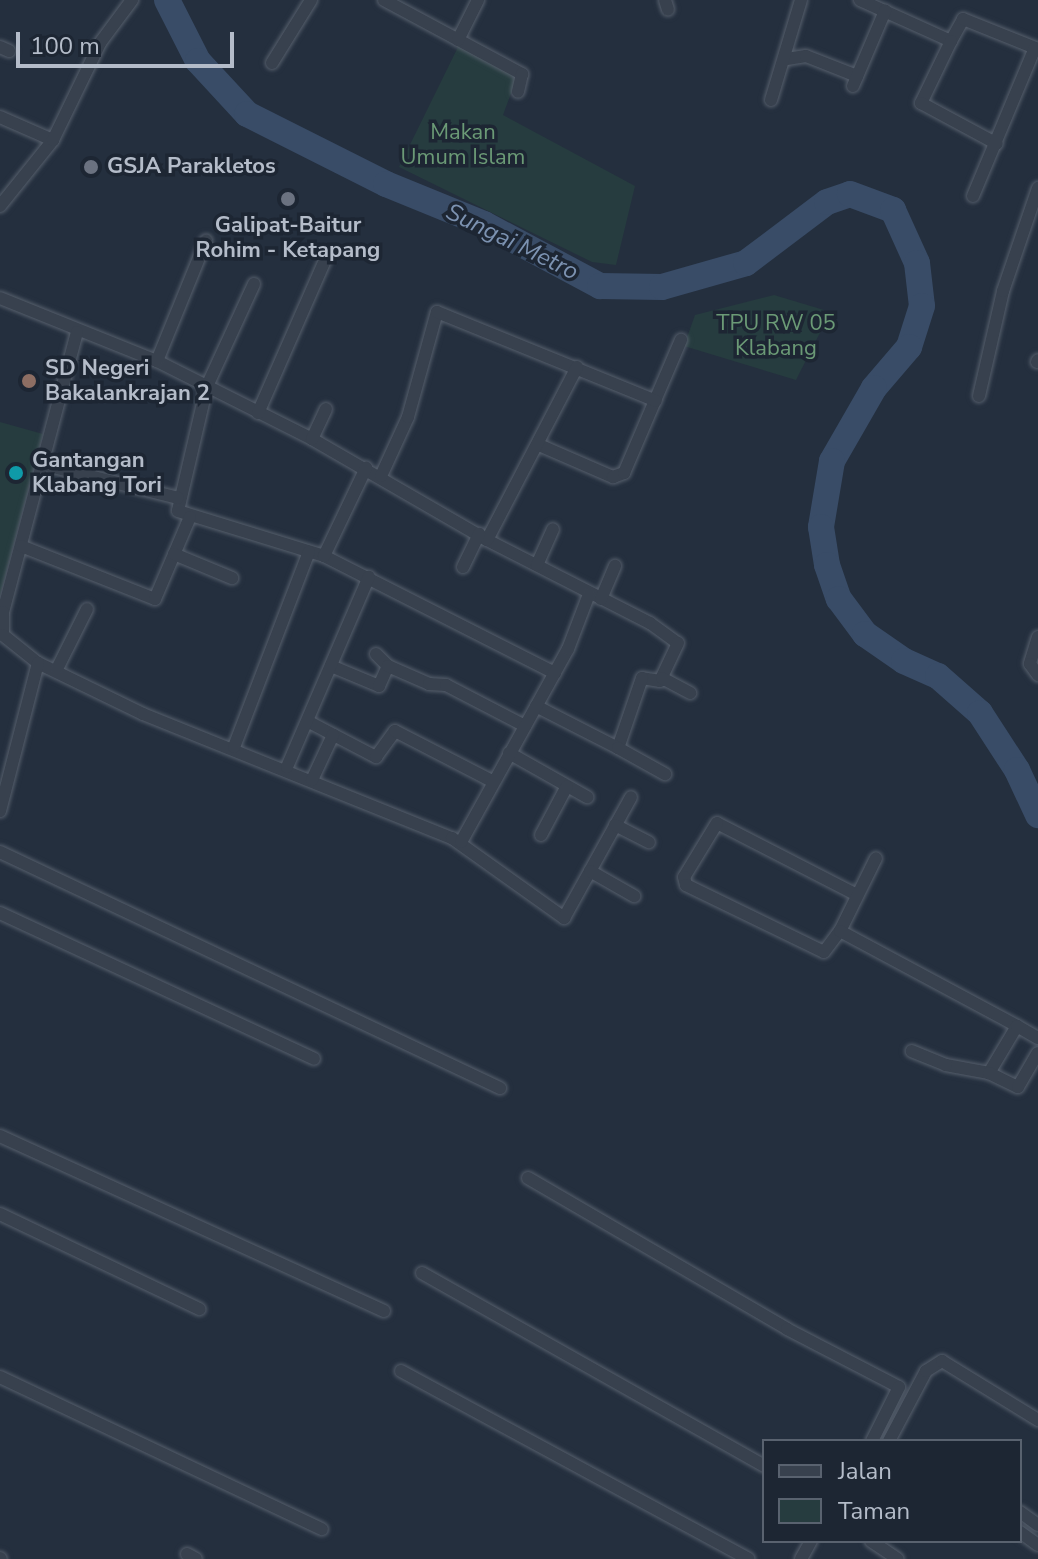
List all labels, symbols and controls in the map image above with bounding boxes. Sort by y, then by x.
scale bar [20,16,238,66]
text: 100 m [30,30,100,62]
park label: Makan Umum Islam [401,119,525,170]
place label: GSJA Parakletos [107,154,276,180]
marker: GSJA Parakletos [82,158,100,176]
marker: Galipat-Baitur Rohim - Ketapang [279,190,297,208]
water label: Sungai Metro [441,198,583,286]
place label: Galipat-Baitur Rohim - Ketapang [196,212,380,264]
park label: TPU RW 05 Klabang [716,310,836,362]
place label: SD Negeri Bakalankrajan 2 [45,355,210,406]
marker: SD Negeri Bakalankrajan 2 [20,372,38,390]
place label: Gantangan Klabang Tori [32,447,162,498]
marker: Gantangan Klabang Tori [7,464,25,482]
legend [762,1439,1022,1543]
text: Jalan [838,1455,892,1487]
text: Taman [838,1495,910,1527]

